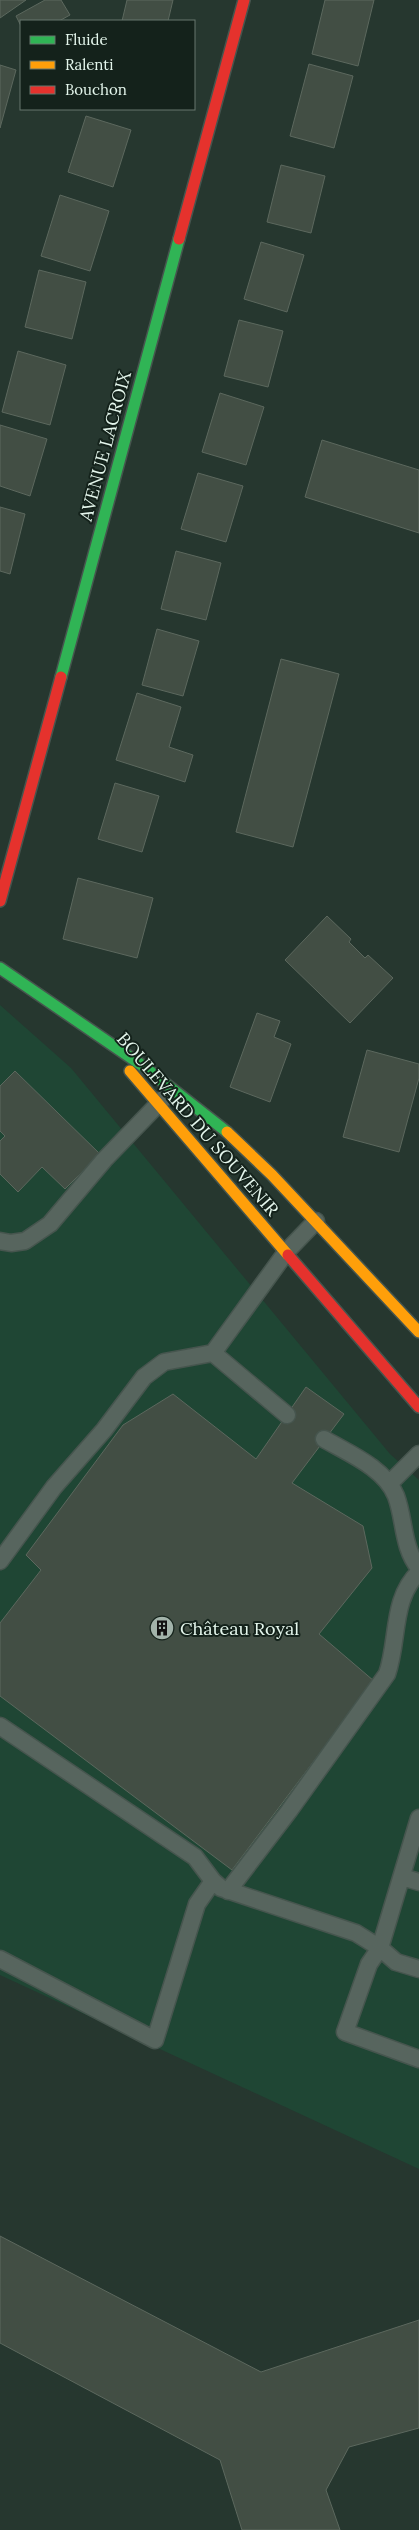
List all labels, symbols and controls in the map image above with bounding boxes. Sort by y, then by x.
legend [20,20,195,110]
text: Fluide [65,30,108,49]
text: Ralenti [65,55,113,74]
text: Bouchon [65,80,127,99]
street label: AVENUE LACROIX [74,368,136,524]
street label: BOULEVARD DU SOUVENIR [112,1027,284,1221]
building icon: Château Royal [149,1615,175,1641]
place label: Château Royal [180,1617,299,1640]

